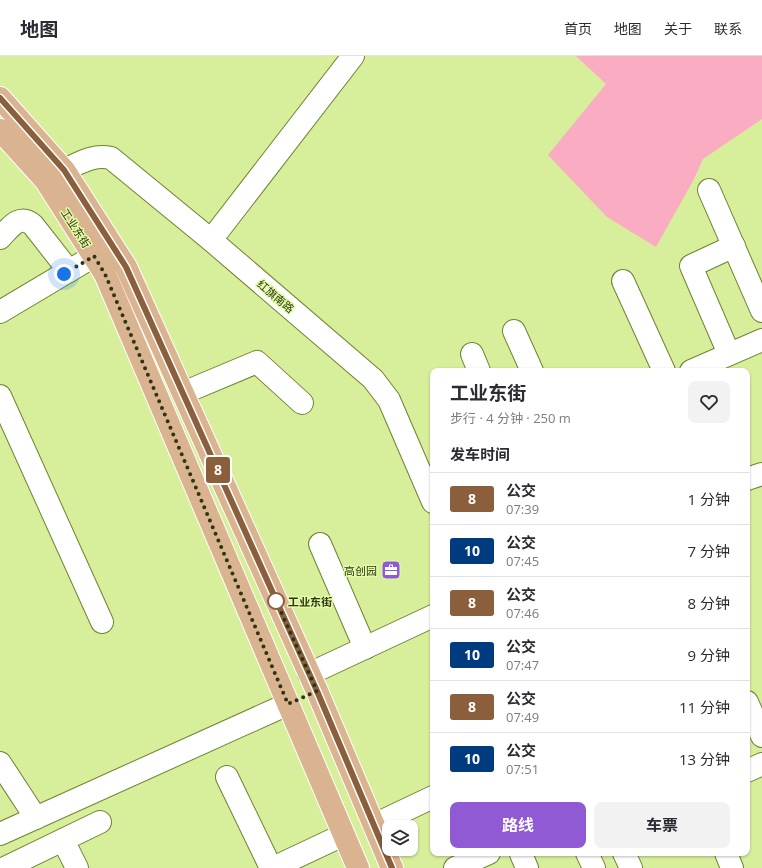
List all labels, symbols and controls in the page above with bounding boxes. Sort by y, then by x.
text: 地图 [20,16,58,42]
text: 首页 [564,19,592,38]
text: 地图 [614,19,642,38]
text: 关于 [664,19,692,38]
text: 联系 [714,19,742,38]
street label: 工业东街 [58,205,94,251]
your location [54,264,74,284]
street label: 红旗南路 [254,276,298,316]
text: 工业东街 [450,380,526,406]
button: heart [688,381,730,423]
text: 步行 · 4 分钟 · 250 m [450,409,571,427]
text: 发车时间 [450,444,510,464]
line badge: 8 [205,457,231,483]
text: 8 [214,460,222,479]
text: 公交 [506,480,536,500]
text: 8 [468,489,476,508]
text: 1 分钟 [688,489,730,509]
text: 07:39 [506,500,539,518]
text: 公交 [506,532,536,552]
text: 10 [464,541,480,560]
text: 7 分钟 [688,541,730,561]
text: 07:45 [506,552,539,570]
office icon: 高创园 [380,559,402,581]
place label: 高创园 [344,563,377,578]
text: 公交 [506,584,536,604]
marker: 工业东街 [267,592,285,610]
text: 8 [468,593,476,612]
text: 8 分钟 [688,593,730,613]
place label: 工业东街 [288,594,332,609]
text: 07:46 [506,604,539,622]
text: 公交 [506,636,536,656]
text: 10 [464,645,480,664]
text: 9 分钟 [688,645,730,665]
text: 07:47 [506,656,539,674]
text: 公交 [506,688,536,708]
text: 8 [468,697,476,716]
text: 11 分钟 [679,697,730,717]
text: 07:49 [506,708,539,726]
text: 公交 [506,740,536,760]
text: 10 [464,749,480,768]
text: 13 分钟 [679,749,730,769]
text: 07:51 [506,760,539,778]
button: 路线 [450,802,586,848]
button: 车票 [594,802,730,848]
map controls [382,820,418,856]
button: layers [382,820,418,856]

